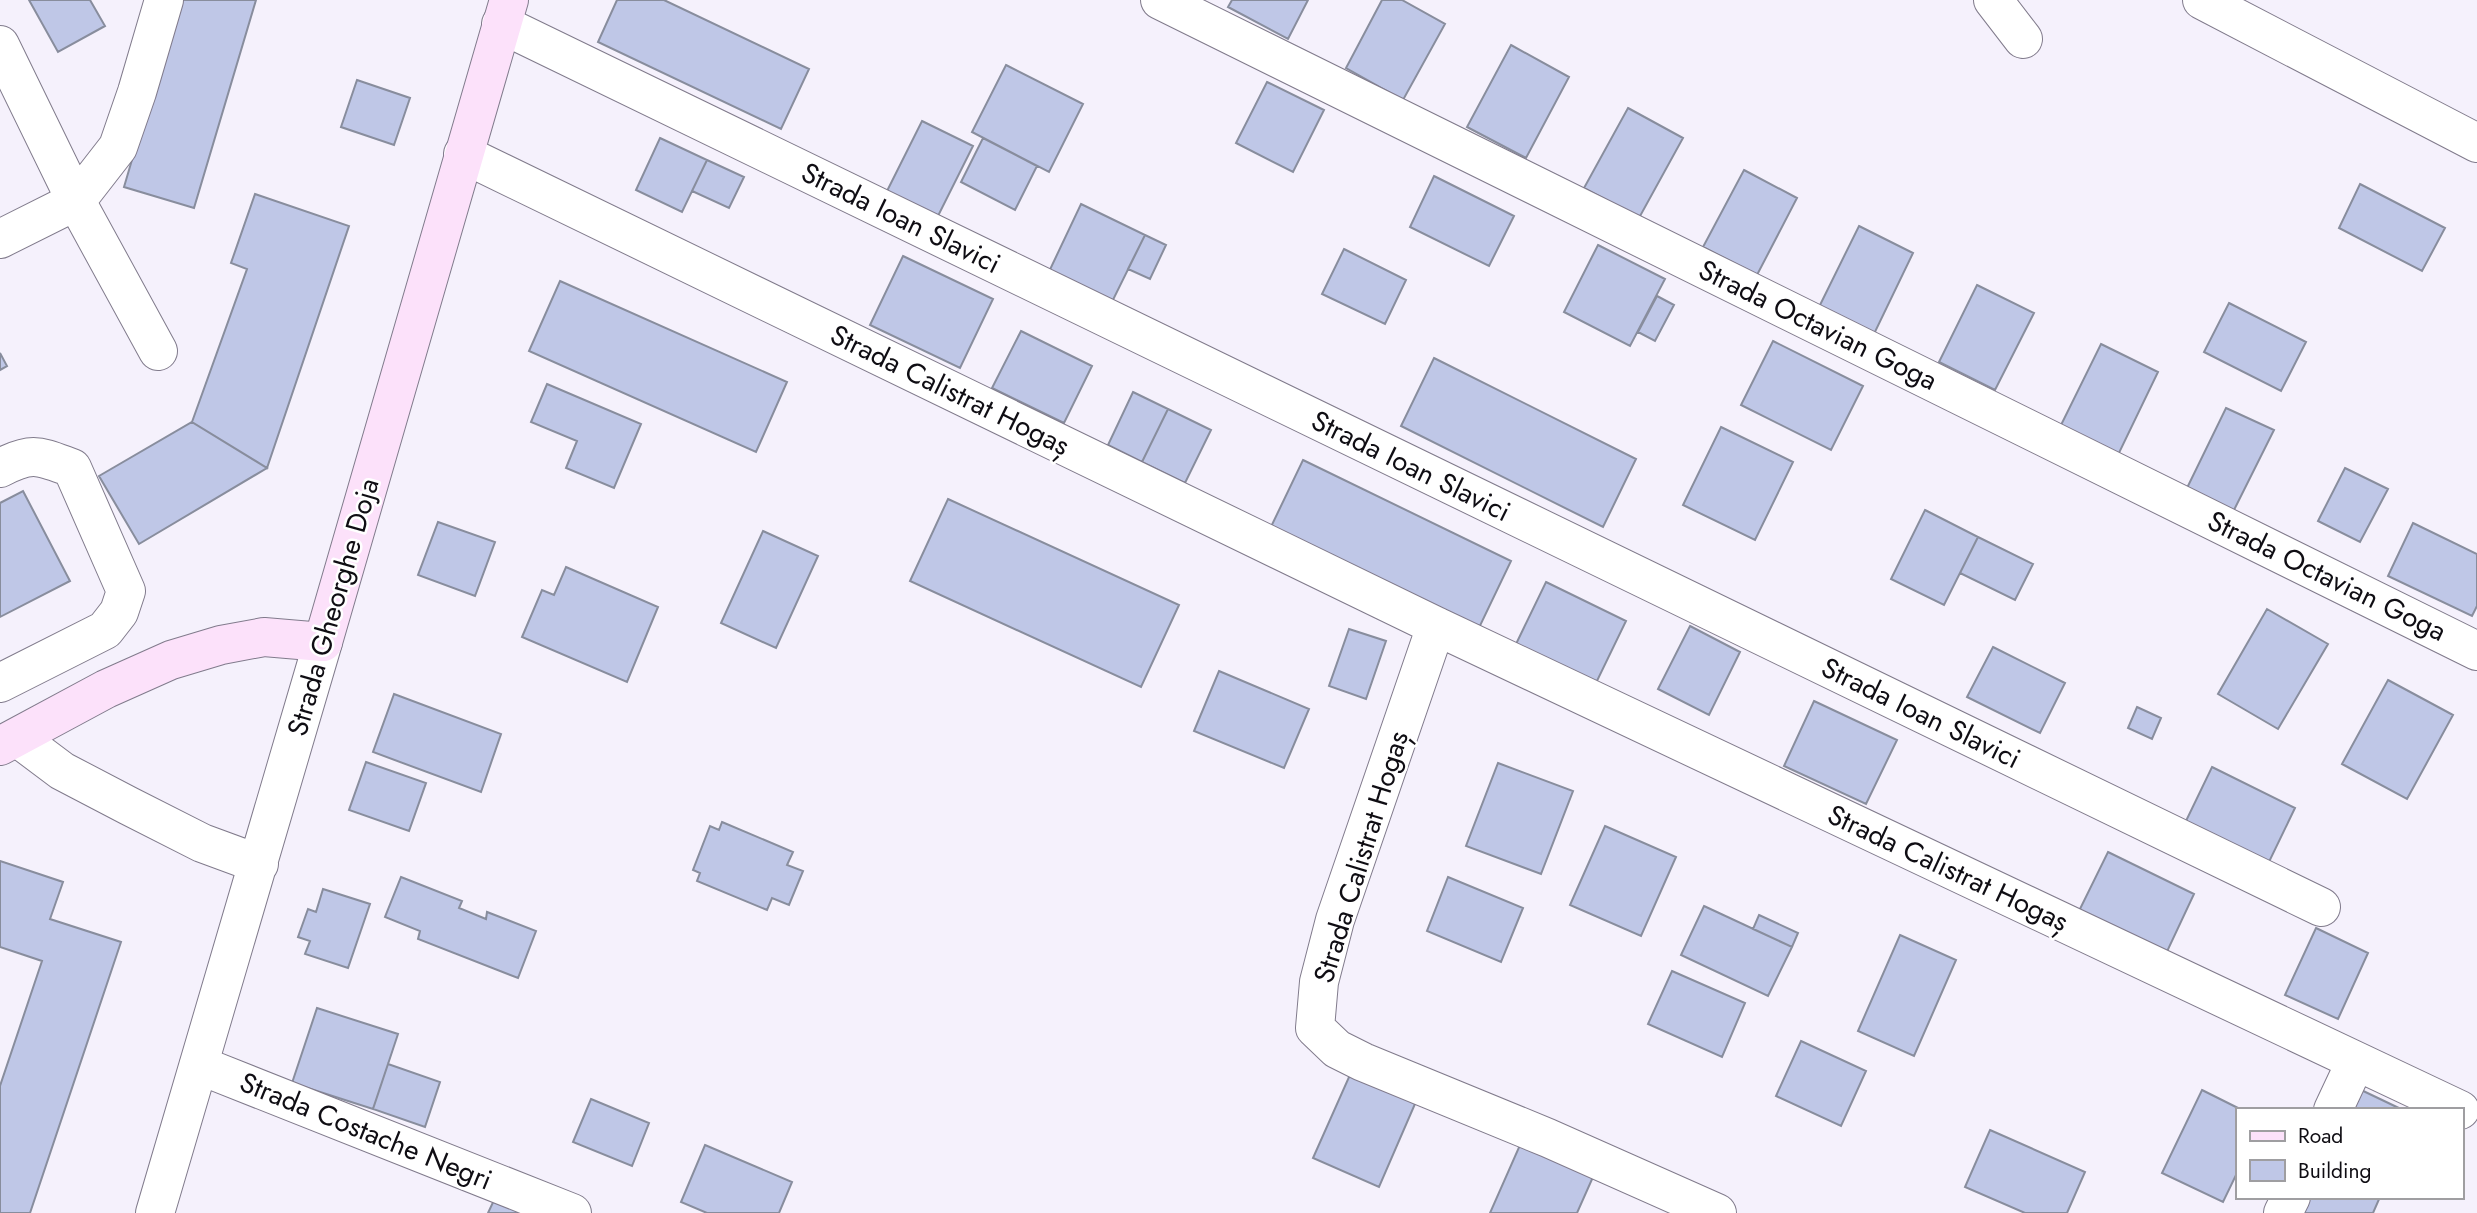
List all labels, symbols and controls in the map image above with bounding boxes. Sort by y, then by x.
street label: Strada Ioan Slavici [794,152,1008,284]
street label: Strada Octavian Goga [1692,249,1944,401]
street label: Strada Calistrat Hogaș [823,314,1077,466]
street label: Strada Ioan Slavici [1304,400,1518,532]
street label: Strada Gheorghe Doja [277,473,389,741]
street label: Strada Octavian Goga [2201,500,2453,652]
street label: Strada Ioan Slavici [1814,647,2028,779]
street label: Strada Calistrat Hogaș [1303,726,1419,988]
street label: Strada Calistrat Hogaș [1821,794,2075,942]
street label: Strada Costache Negri [234,1062,498,1200]
legend [2236,1108,2463,1199]
text: Road [2298,1121,2343,1151]
text: Building [2298,1156,2371,1186]

